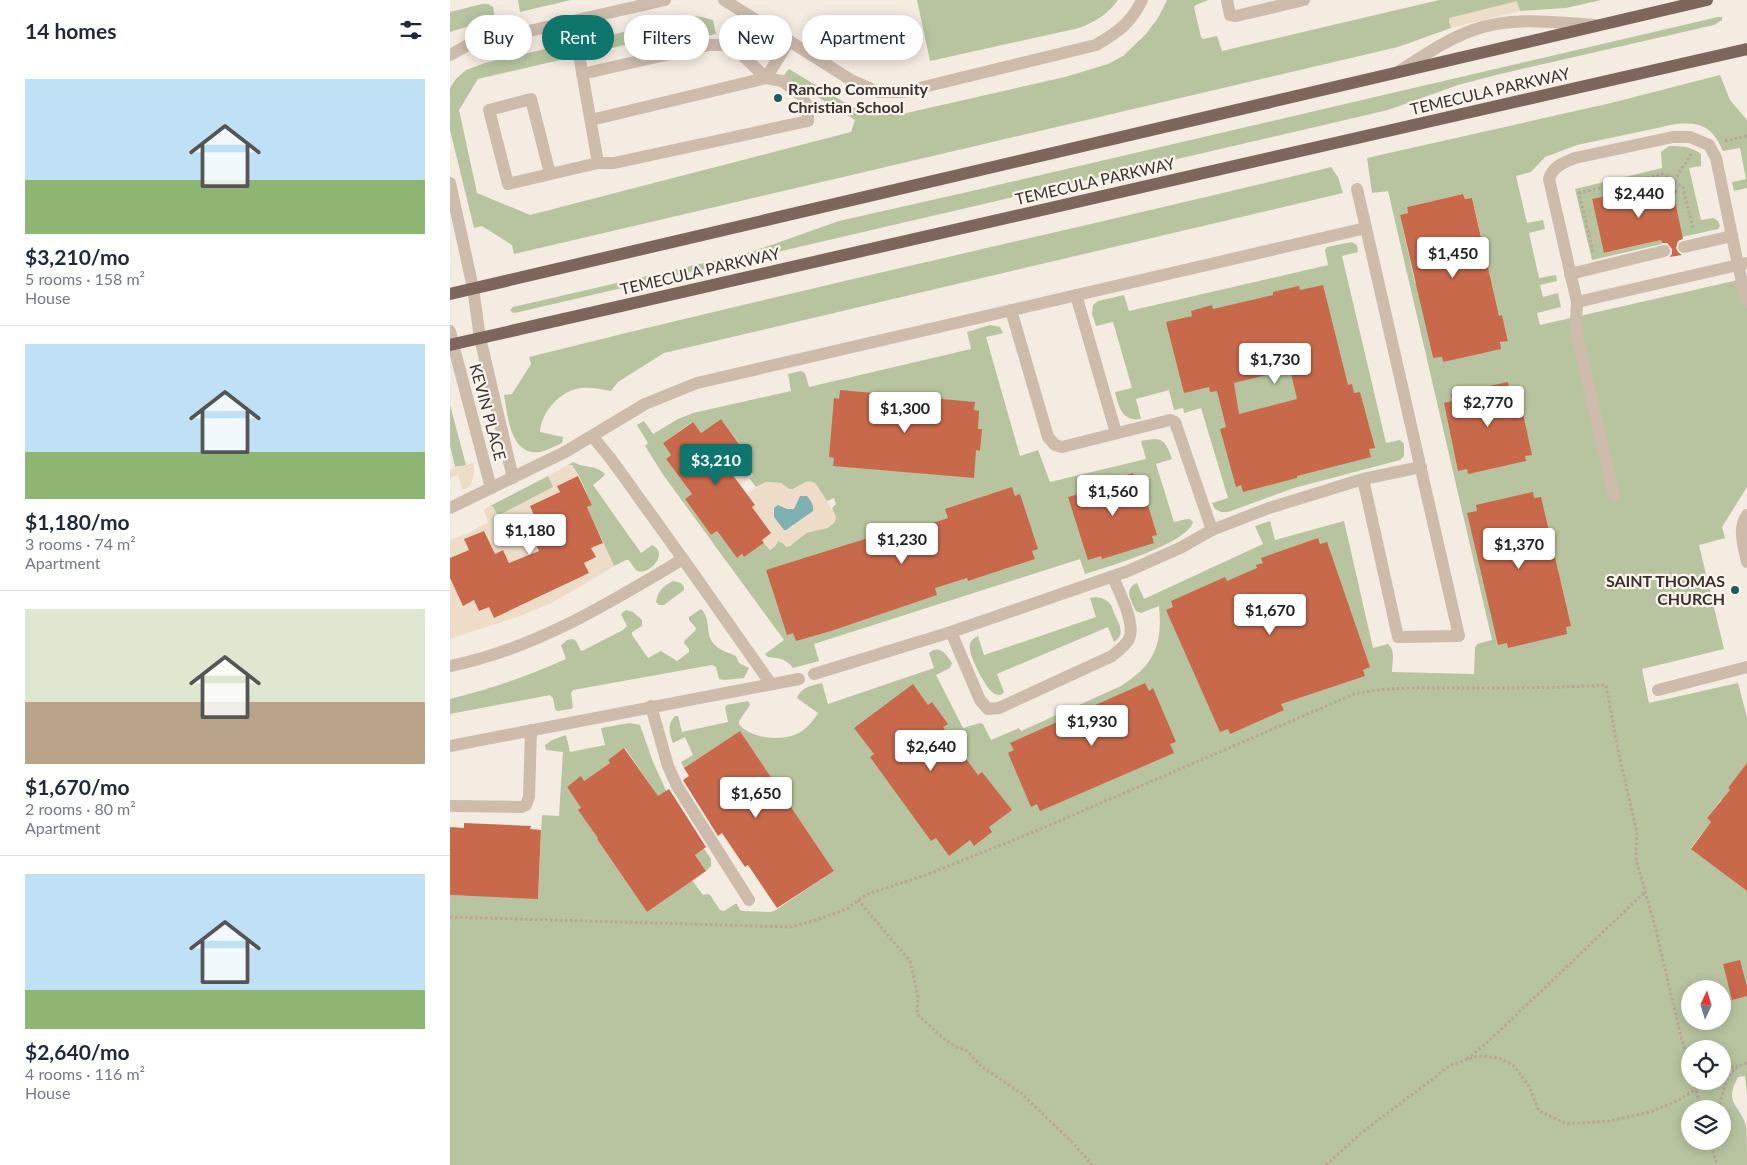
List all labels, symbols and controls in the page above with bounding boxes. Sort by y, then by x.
chip: Buy [465,15,532,60]
chip: Rent [542,15,614,60]
chip: Filters [624,15,709,60]
chip: New [719,15,792,60]
chip: Apartment [802,15,923,60]
icon: filters [397,16,425,44]
text: 14 homes [25,18,116,43]
street label: TEMECULA PARKWAY [1408,63,1572,118]
place label: Rancho Community Christian School [788,79,929,116]
marker: Rancho Community Christian School [772,92,784,104]
icon: home [180,111,270,201]
street label: TEMECULA PARKWAY [1013,153,1177,208]
pin: $2,440 [1598,176,1680,219]
text: $2,440 [1614,183,1664,202]
pin: $1,450 [1412,236,1494,279]
street label: TEMECULA PARKWAY [618,243,782,298]
text: $1,450 [1428,243,1478,262]
text: $3,210/mo [25,244,130,269]
text: 5 rooms · 158 m² [25,269,145,288]
text: House [25,288,70,307]
pin: $1,730 [1234,342,1316,385]
text: $1,730 [1250,349,1300,368]
street label: KEVIN PLACE [466,361,511,463]
icon: home [180,377,270,467]
pin: $2,770 [1447,386,1529,428]
pin: $1,300 [864,392,946,434]
text: $2,770 [1463,392,1513,411]
text: $1,300 [880,398,930,417]
pin: $3,210 [675,444,757,486]
text: $3,210 [691,450,741,469]
pin: $1,560 [1072,474,1154,517]
text: $1,560 [1088,481,1138,500]
text: $1,180/mo [25,509,130,534]
pin: $1,180 [489,514,571,556]
text: $1,180 [505,520,555,539]
pin: $1,230 [861,522,943,565]
pin: $1,370 [1478,528,1560,570]
text: $1,230 [877,529,927,548]
text: 3 rooms · 74 m² [25,534,136,553]
text: $1,370 [1494,534,1544,553]
text: Apartment [25,553,100,572]
place label: SAINT THOMAS CHURCH [1606,571,1725,608]
marker: SAINT THOMAS CHURCH [1729,584,1741,596]
pin: $1,670 [1229,594,1311,636]
text: $1,670 [1245,600,1295,619]
icon: home [180,642,270,732]
pin: $1,930 [1051,704,1133,747]
text: $1,930 [1067,711,1117,730]
pin: $2,640 [890,730,972,772]
text: $2,640 [906,736,956,755]
text: $1,670/mo [25,774,130,799]
pin: $1,650 [715,776,797,819]
text: $1,650 [731,783,781,802]
text: 2 rooms · 80 m² [25,799,136,818]
text: Apartment [25,818,100,837]
icon: home [180,907,270,997]
north arrow [1681,980,1731,1030]
map controls [1681,980,1731,1150]
text: $2,640/mo [25,1039,130,1064]
button: locate [1681,1040,1731,1090]
text: 4 rooms · 116 m² [25,1064,145,1083]
text: House [25,1083,70,1102]
button: layers [1681,1100,1731,1150]

